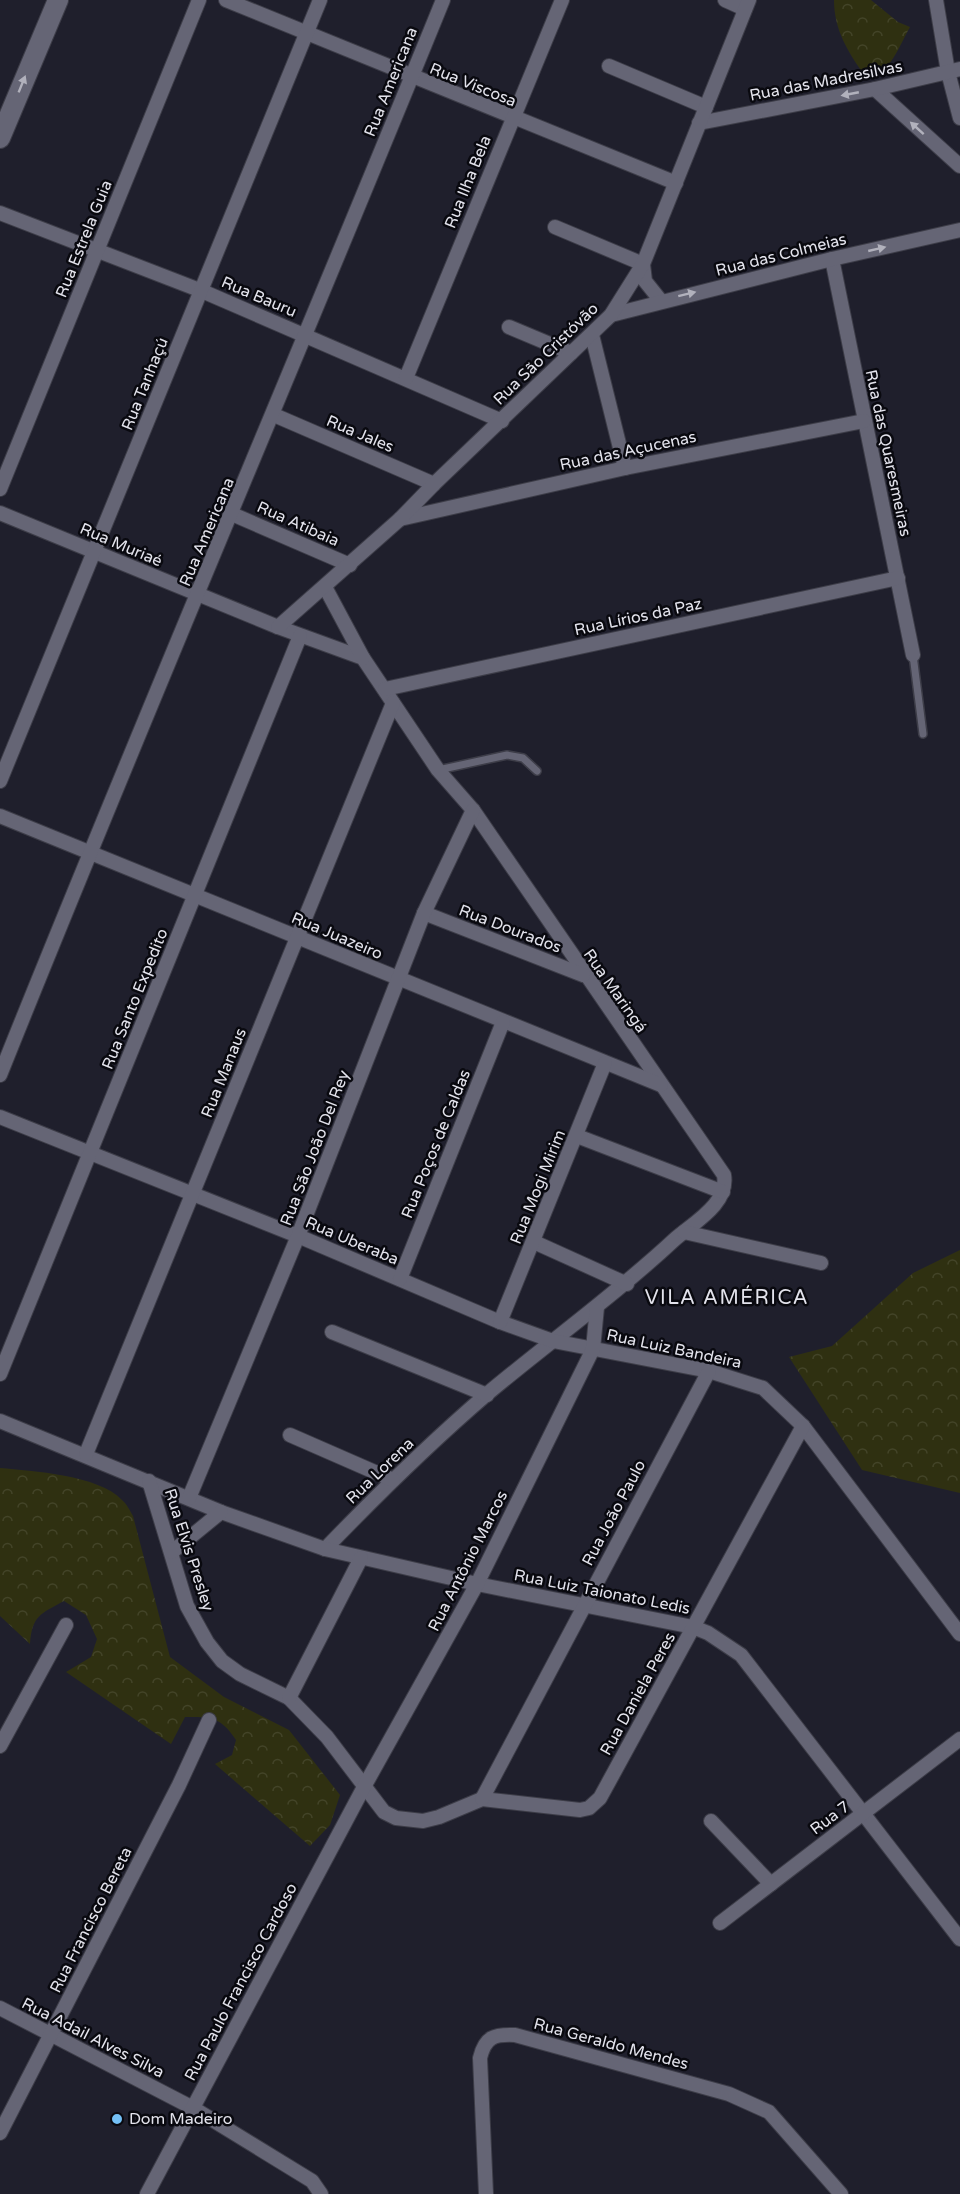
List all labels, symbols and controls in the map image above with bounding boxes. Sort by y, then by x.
street label: Rua Americana [360,24,422,140]
street label: Rua das Madresilvas [748,56,904,106]
street label: Rua Viscosa [427,59,519,111]
one-way arrow [18,75,27,93]
one-way arrow [841,90,860,99]
one-way arrow [910,121,925,135]
street label: Rua Ilha Bela [440,133,496,231]
street label: Rua Estrela Guia [51,177,117,301]
street label: Rua das Colmeias [713,229,849,281]
one-way arrow [868,243,886,253]
street label: Rua Bauru [218,272,300,322]
one-way arrow [678,289,697,299]
street label: Rua São Cristóvão [489,299,603,409]
street label: Rua Tanhaçú [117,335,173,433]
street label: Rua das Quaresmeiras [861,368,915,538]
street label: Rua Jales [323,411,397,457]
street label: Rua das Açucenas [558,427,698,475]
street label: Rua Americana [175,475,239,589]
street label: Rua Atibaia [254,497,342,551]
street label: Rua Muriaé [77,519,165,571]
street label: Rua Lírios da Paz [572,594,704,640]
street label: Rua Dourados [456,900,564,958]
street label: Rua Juazeiro [288,908,386,964]
street label: Rua Santo Expedito [98,926,172,1072]
street label: Rua Maringá [579,945,651,1037]
street label: Rua Manaus [197,1025,251,1121]
street label: Rua São João Del Rey [276,1067,354,1229]
street label: Rua Poços de Caldas [397,1067,475,1221]
street label: Rua Mogi Mirim [506,1127,570,1247]
street label: Rua Uberaba [302,1212,402,1270]
district label: VILA AMÉRICA [645,1285,809,1310]
street label: Rua Luiz Bandeira [605,1325,743,1373]
street label: Rua Lorena [342,1434,418,1508]
street label: Rua João Paulo [578,1457,650,1569]
street label: Rua Elvis Presley [160,1486,218,1614]
street label: Rua Antônio Marcos [424,1487,512,1635]
street label: Rua Luiz Taionato Ledis [512,1565,692,1619]
street label: Rua Daniela Peres [596,1629,680,1759]
street label: Rua 7 [806,1797,854,1839]
street label: Rua Francisco Bereta [46,1844,136,1996]
street label: Rua Paulo Francisco Cardoso [180,1880,302,2084]
street label: Rua Adail Alves Silva [18,1993,168,2083]
street label: Rua Geraldo Mendes [531,2014,691,2074]
place label: Dom Madeiro [129,2109,233,2129]
marker: Dom Madeiro [110,2112,124,2126]

